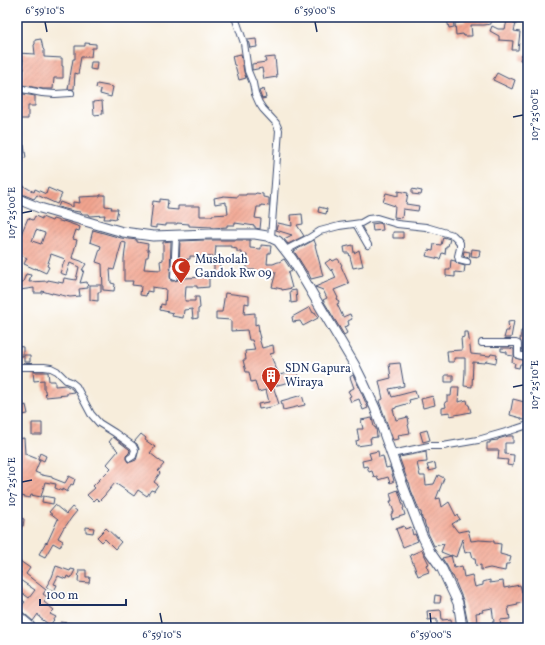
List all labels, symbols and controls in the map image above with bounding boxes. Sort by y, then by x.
text: 6°59'10"S [25,4,65,18]
text: 6°59'00"S [294,4,336,18]
text: 107°25'00"E [528,89,542,141]
text: 107°25'00"E [5,187,19,239]
place label: Musholah Gandok Rw 09 [195,252,272,282]
mosque icon: Musholah Gandok Rw 09 [170,256,192,284]
text: 107°25'10"E [528,360,542,410]
place label: SDN Gapura Wiraya [285,361,351,391]
building icon: SDN Gapura Wiraya [260,365,282,393]
text: 107°25'10"E [5,457,19,507]
scale bar [40,581,126,607]
text: 100 m [46,588,79,604]
text: 6°59'10"S [142,628,182,642]
text: 6°59'00"S [410,628,452,642]

